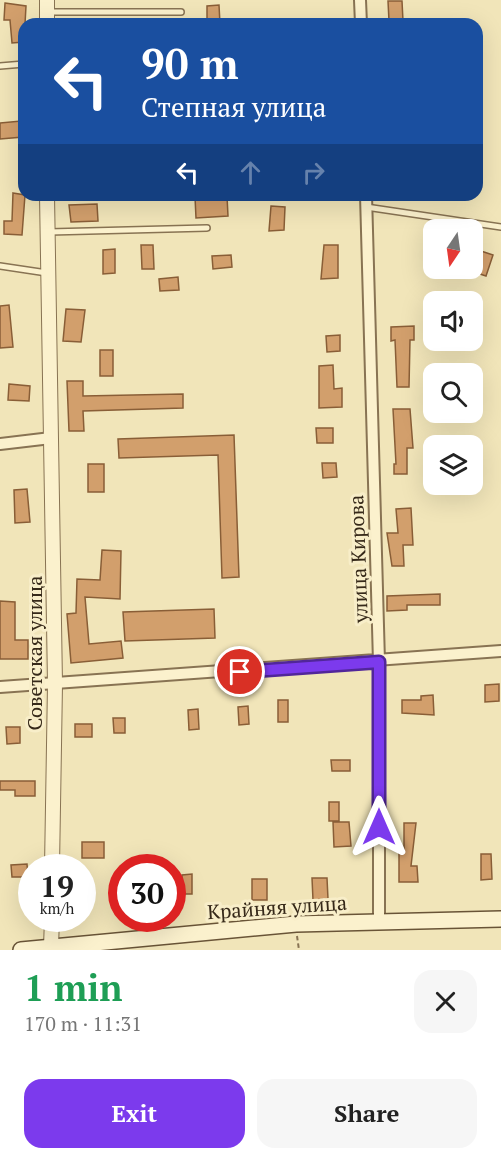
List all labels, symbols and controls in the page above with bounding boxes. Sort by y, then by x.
text: 90 m [141,35,239,91]
icon: left [42,42,120,120]
text: Степная улица [141,89,326,125]
icon: left [171,156,204,189]
icon: ahead [234,156,267,189]
icon: right [297,156,330,189]
north arrow [423,219,483,279]
map controls [423,219,483,495]
button: sound [423,291,483,351]
button: search [423,363,483,423]
button: layers [423,435,483,495]
street label: улица Кирова [342,494,374,625]
street label: Советская улица [21,576,48,730]
pin [214,646,265,697]
icon: arrive [223,655,256,688]
position arrow [347,795,411,859]
speed limit sign: 30 [108,854,186,932]
text: 19 [40,866,74,906]
street label: Крайняя улица [206,889,348,925]
text: km/h [40,898,74,918]
text: 1 min [24,964,122,1011]
button: close [414,970,477,1033]
text: 170 m · 11:31 [24,1010,142,1037]
button: Exit [24,1079,245,1148]
button: Share [257,1079,477,1148]

